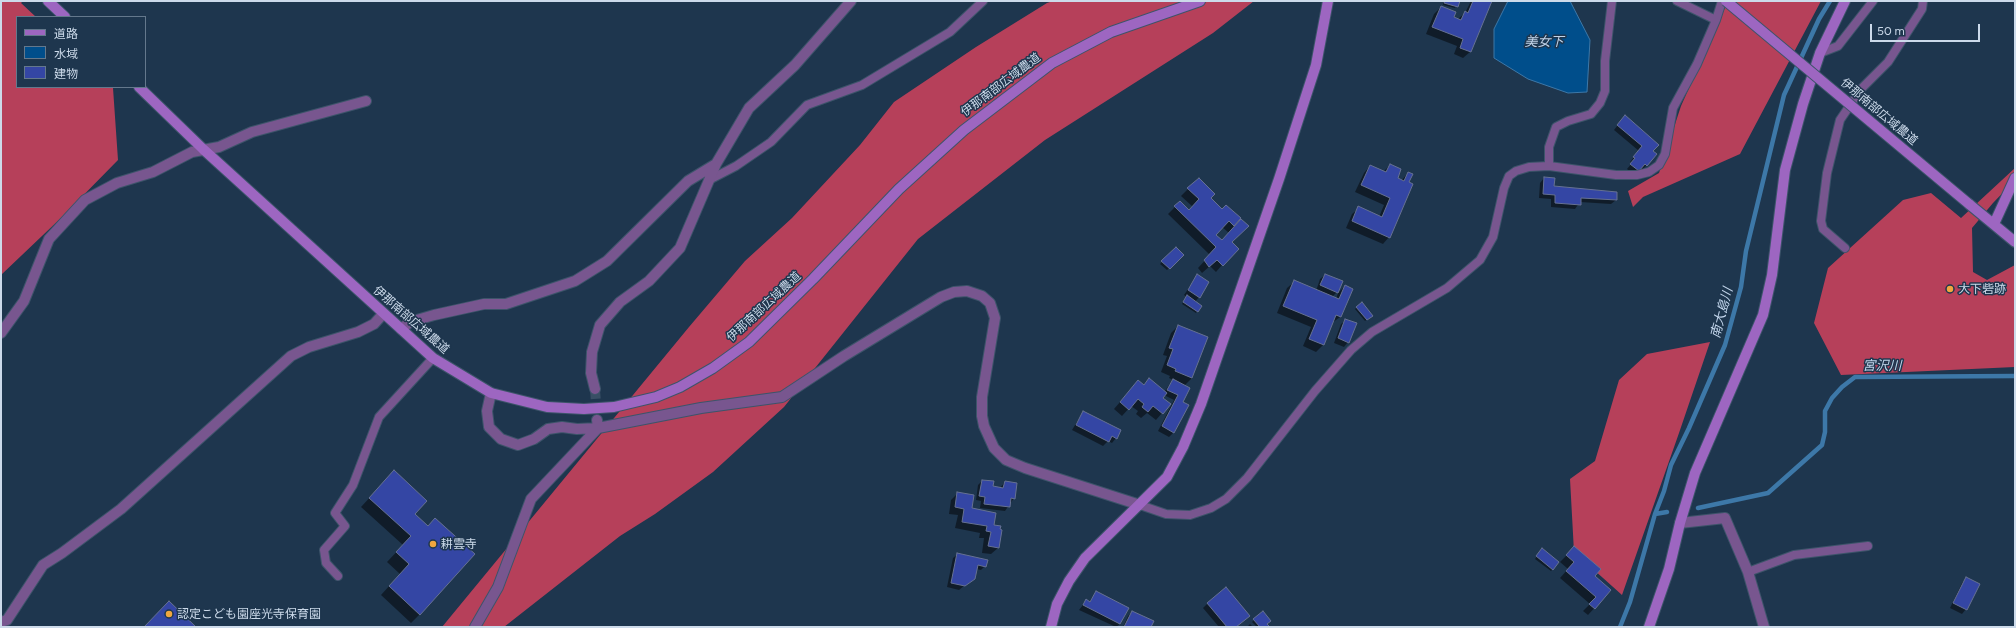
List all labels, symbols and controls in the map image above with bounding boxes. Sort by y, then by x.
legend [16,16,146,88]
scale bar [1872,16,1982,42]
text: 50 m [1877,24,1905,38]
text: 道路 [54,27,78,41]
water label: 美女下 [1525,34,1563,50]
text: 水域 [54,47,78,61]
street label: 伊那南部広域農道 [958,50,1044,120]
text: 建物 [54,67,78,81]
street label: 伊那南部広域農道 [1838,76,1920,148]
street label: 伊那南部広域農道 [724,269,804,345]
place label: 大下砦跡 [1958,282,2006,296]
street label: 伊那南部広域農道 [370,283,452,357]
marker: 大下砦跡 [1945,284,1955,294]
water label: 南大島川 [1708,286,1736,340]
water label: 宮沢川 [1863,358,1901,374]
place label: 耕雲寺 [441,537,477,551]
marker: 耕雲寺 [428,539,438,549]
place label: 認定こども園座光寺保育園 [177,607,321,621]
marker: 認定こども園座光寺保育園 [164,609,174,619]

